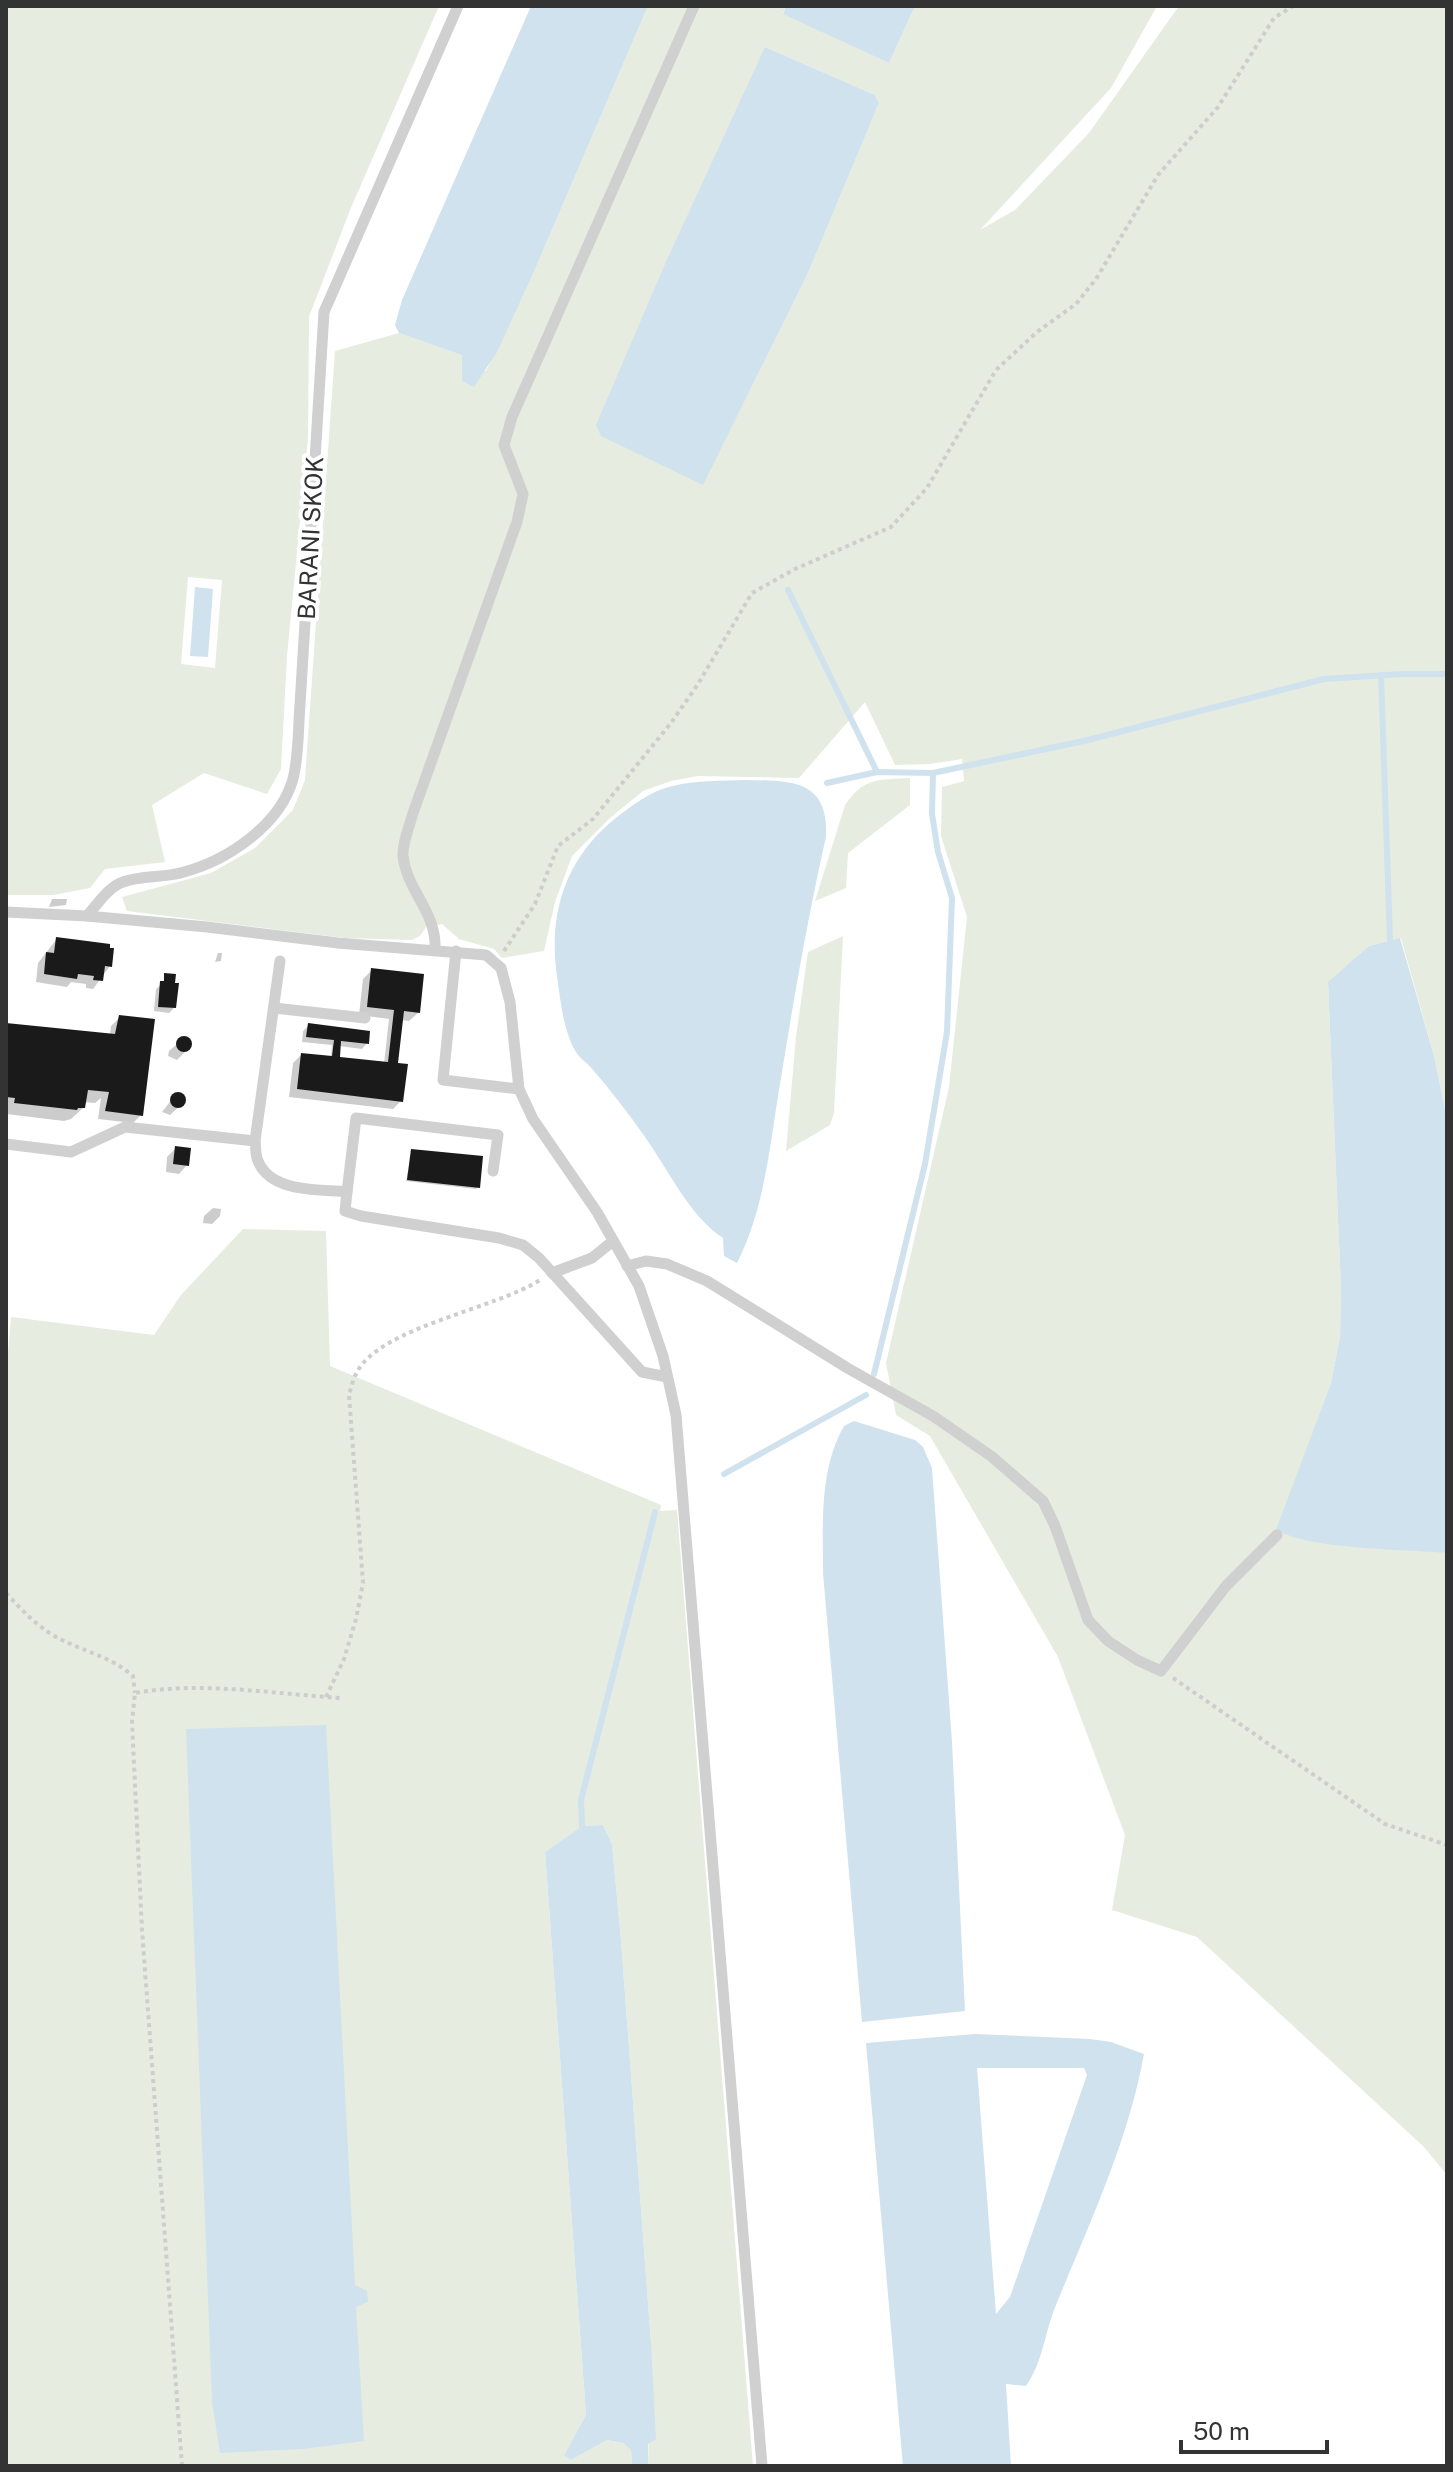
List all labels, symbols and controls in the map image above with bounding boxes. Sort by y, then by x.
street label: BARANI SKOK [292,456,328,620]
scale bar [1181,2404,1327,2454]
text: 50 m [1193,2417,1250,2445]

